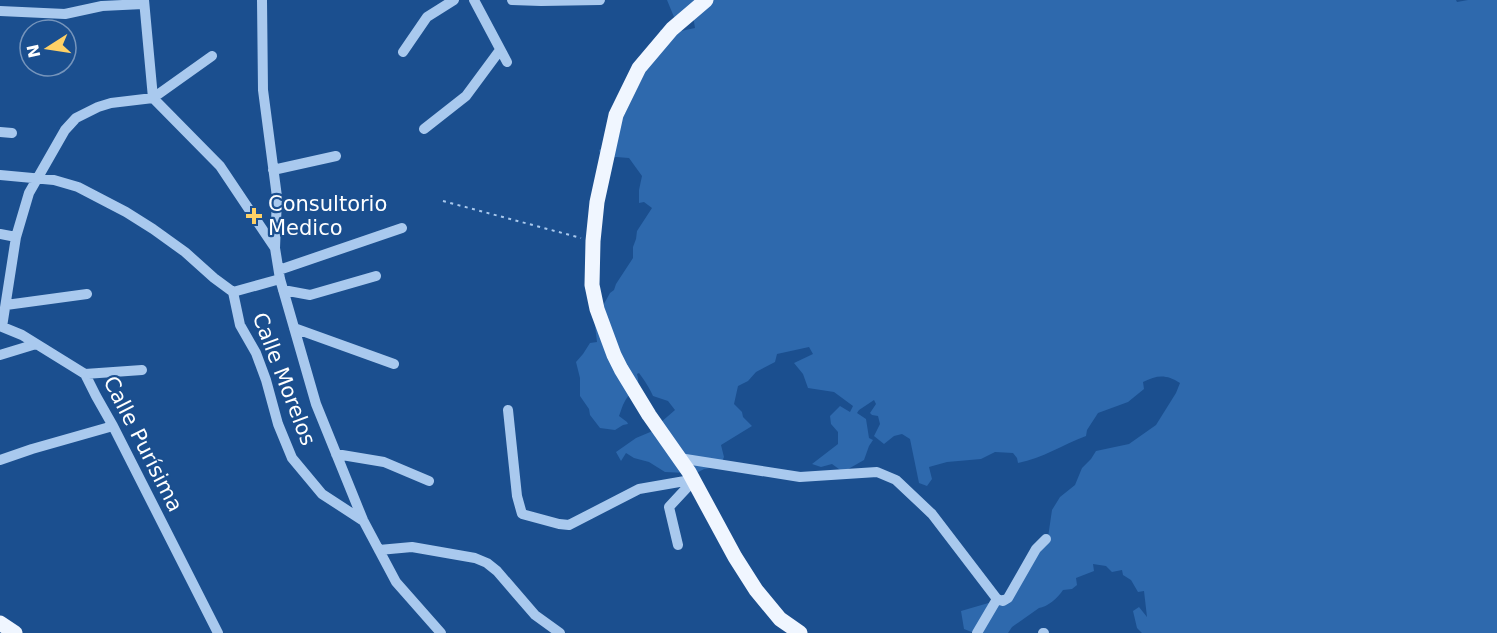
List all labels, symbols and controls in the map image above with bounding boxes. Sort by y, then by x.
north arrow [18,18,78,78]
text: N [23,42,45,60]
place label: Consultorio Medico [268,192,387,240]
marker: Consultorio Medico [245,207,263,225]
street label: Calle Morelos [248,309,320,449]
street label: Calle Purísima [98,372,188,516]

